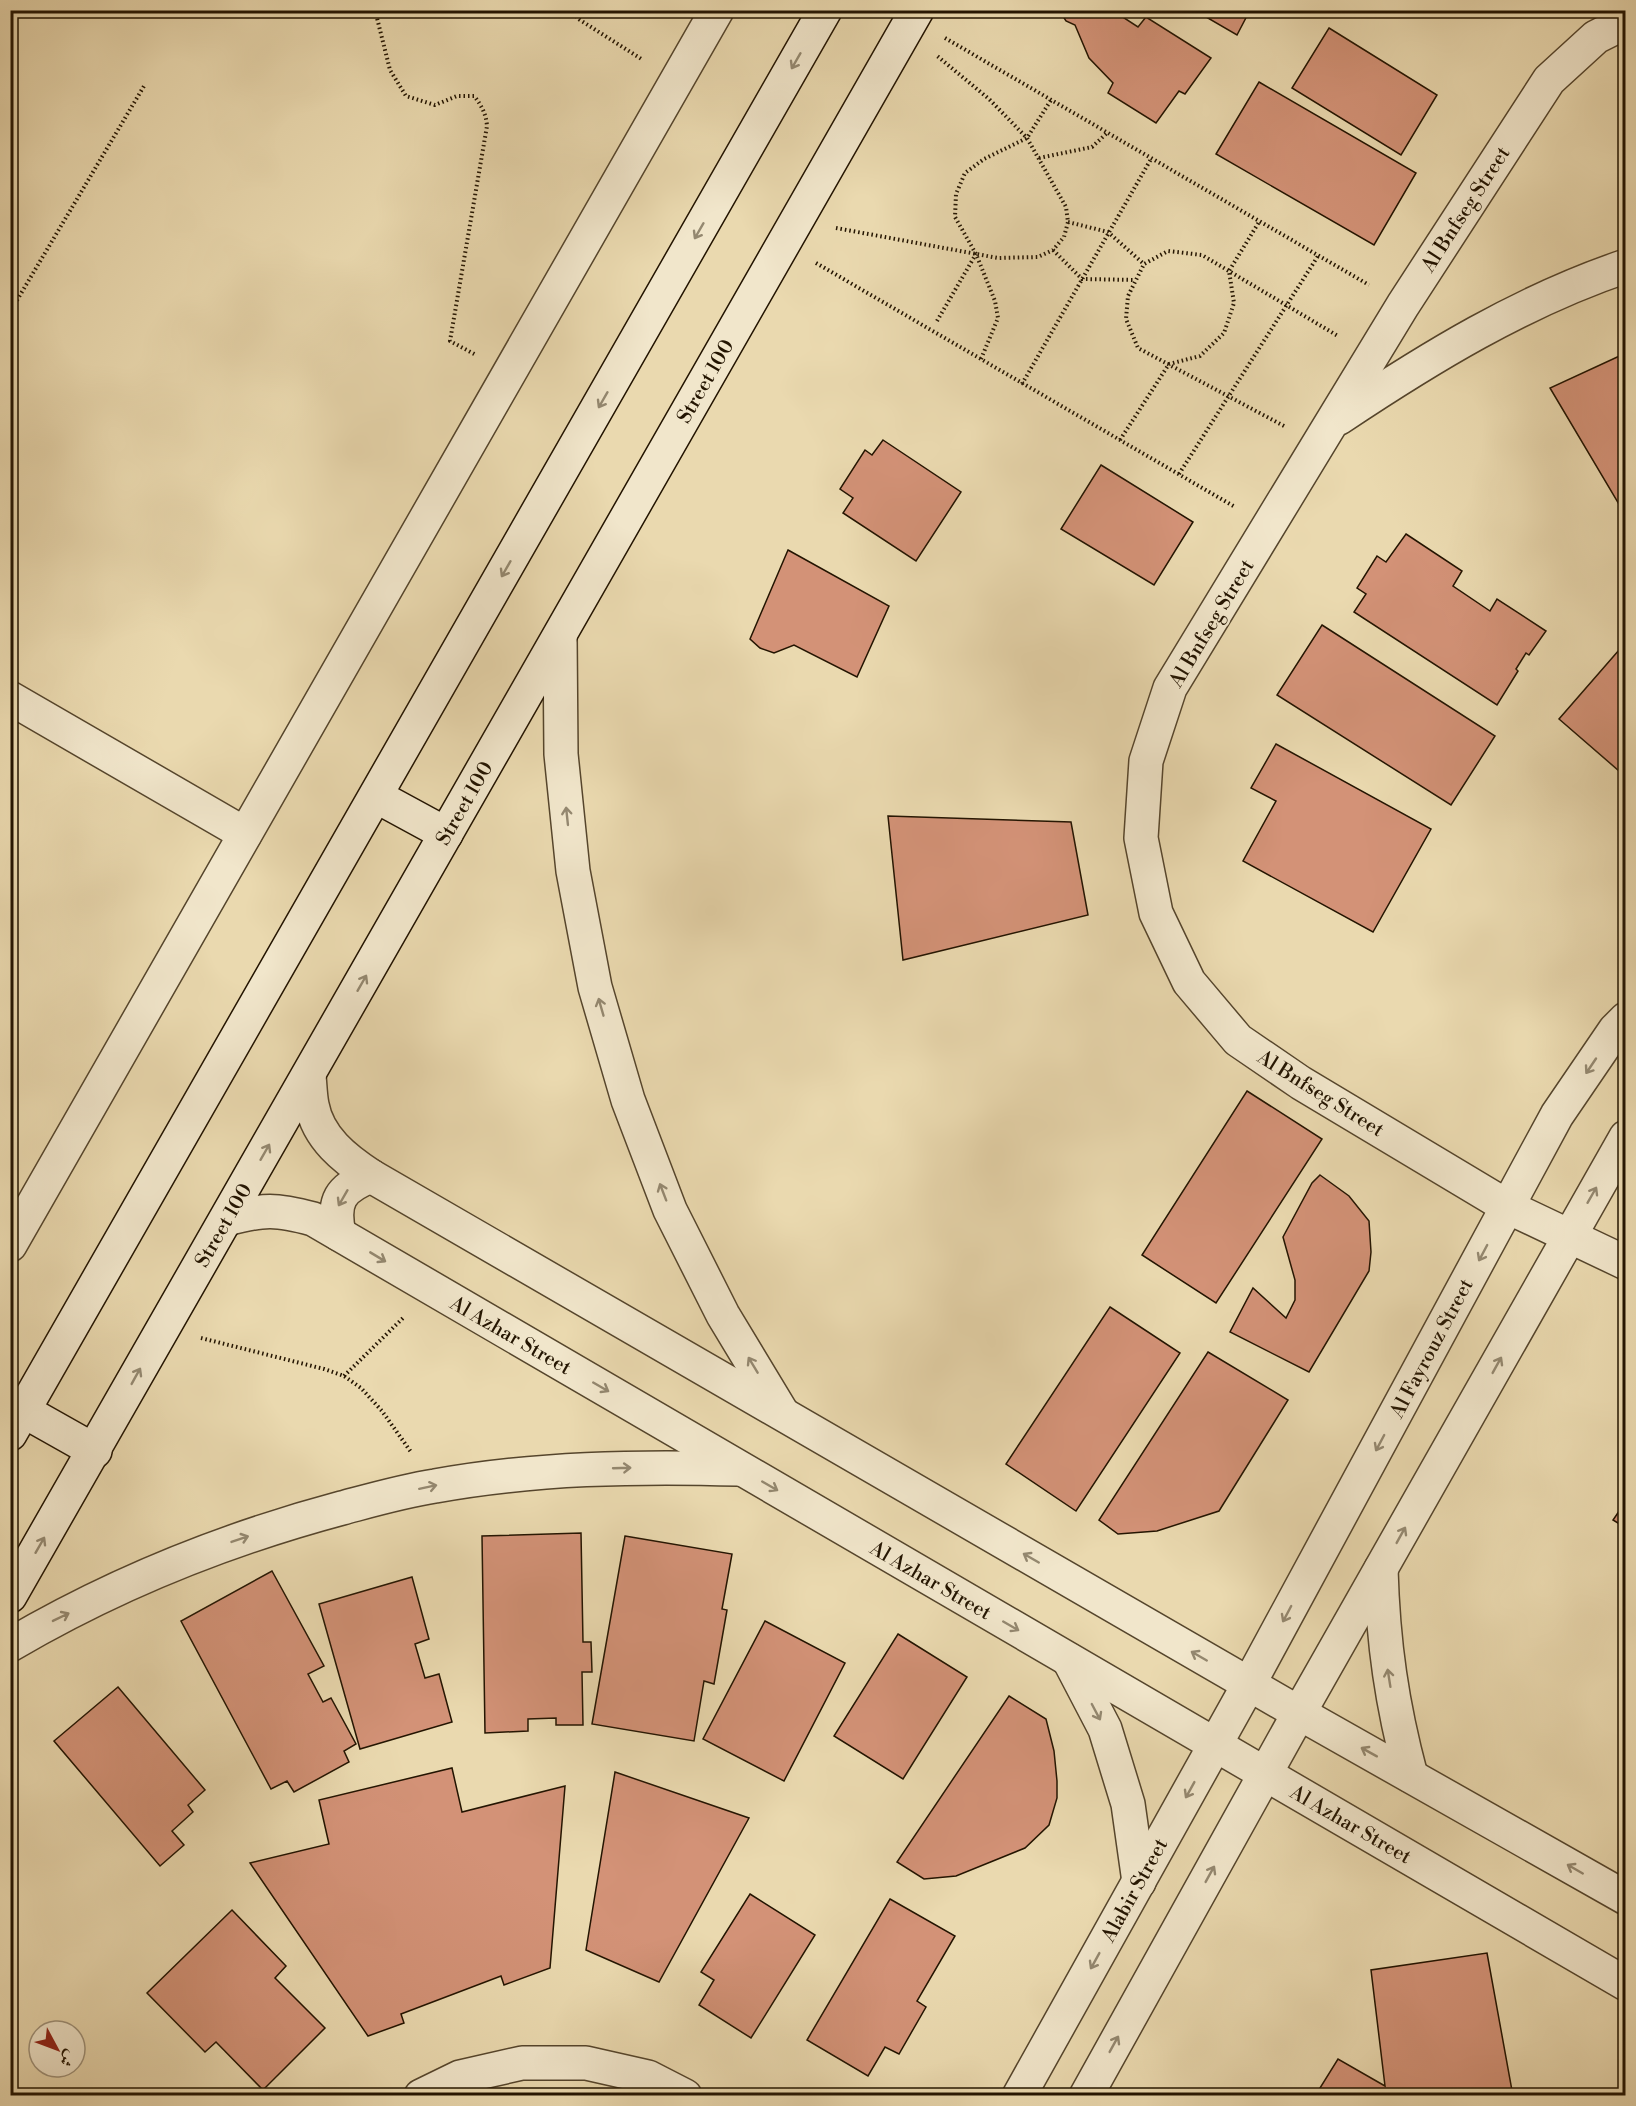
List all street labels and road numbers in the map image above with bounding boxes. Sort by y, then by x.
street label: Al Bnfseg Street [1416,142,1516,278]
street label: Street 100 [672,335,740,428]
street label: Al Bnfseg Street [1164,555,1260,693]
street label: Street 100 [431,757,499,850]
street label: Al Bnfseg Street [1251,1045,1388,1143]
street label: Street 100 [190,1179,258,1272]
street label: Al Fayrouz Street [1385,1275,1480,1424]
street label: Al Azhar Street [444,1291,575,1381]
street label: Al Azhar Street [864,1536,995,1626]
street label: Al Azhar Street [1284,1780,1415,1870]
street label: Alabir Street [1096,1834,1174,1948]

